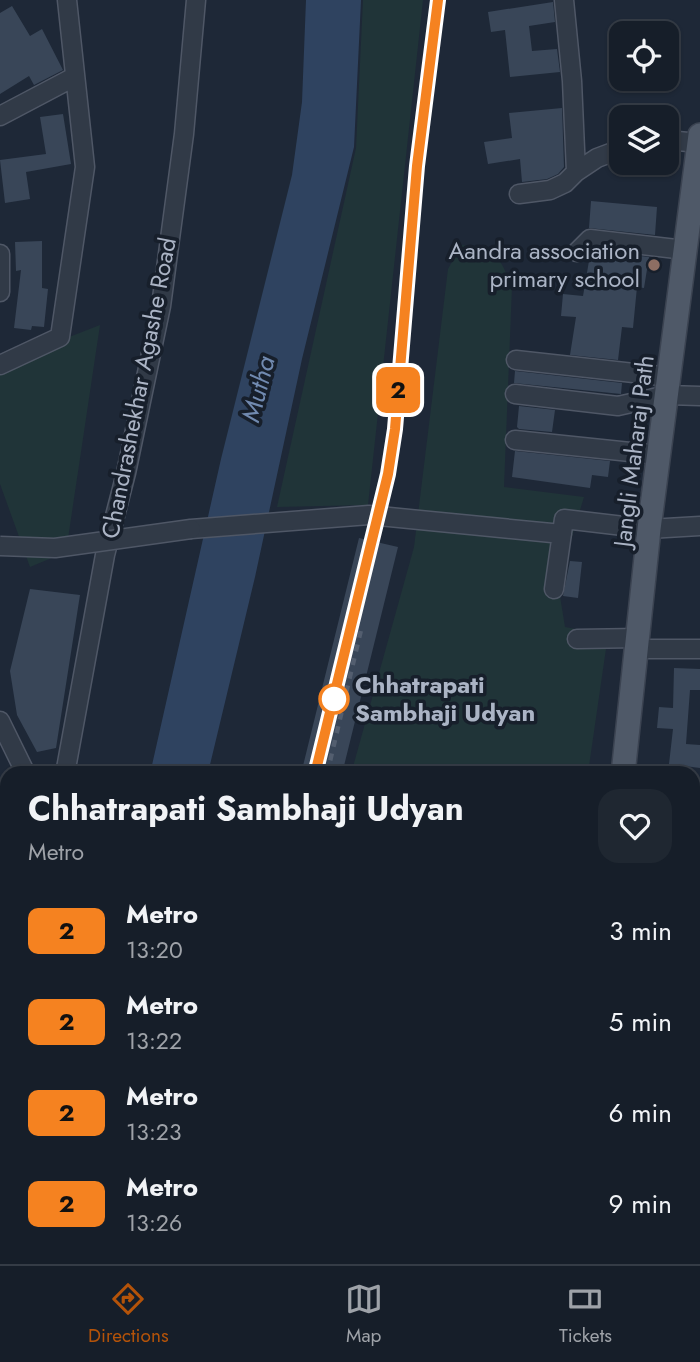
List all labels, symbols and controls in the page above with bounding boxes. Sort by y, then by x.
map controls [609,21,679,175]
button: locate [609,21,679,91]
button: layers [609,105,679,175]
place label: Aandra association primary school [448,233,640,296]
street label: Chandrashekhar Agashe Road [92,234,185,541]
marker: Aandra association primary school [646,257,662,273]
water label: Mutha [231,351,285,426]
street label: Jangli Maharaj Path [604,353,663,552]
line badge: 2 [375,367,421,413]
text: 2 [390,372,406,407]
place label: Chhatrapati Sambhaji Udyan [355,667,535,730]
marker: Chhatrapati Sambhaji Udyan [319,684,349,714]
text: Chhatrapati Sambhaji Udyan [28,785,464,832]
button: heart [598,789,672,863]
text: Metro [28,835,84,869]
text: Metro [126,895,198,933]
text: 3 min [609,912,672,950]
text: 2 [59,913,74,948]
text: 13:20 [126,933,183,967]
text: Metro [126,986,198,1024]
text: 5 min [609,1003,672,1041]
text: 2 [59,1004,74,1039]
text: 13:22 [126,1024,182,1058]
text: Metro [126,1077,198,1115]
text: 6 min [609,1094,672,1132]
text: 2 [59,1095,74,1130]
text: 13:23 [126,1115,181,1149]
text: Metro [126,1168,198,1206]
text: 9 min [609,1185,672,1223]
text: 2 [59,1186,74,1221]
text: 13:26 [126,1206,182,1240]
tab: Directions [88,1280,169,1349]
tab: Map [345,1280,383,1349]
tab: Tickets [559,1280,612,1349]

